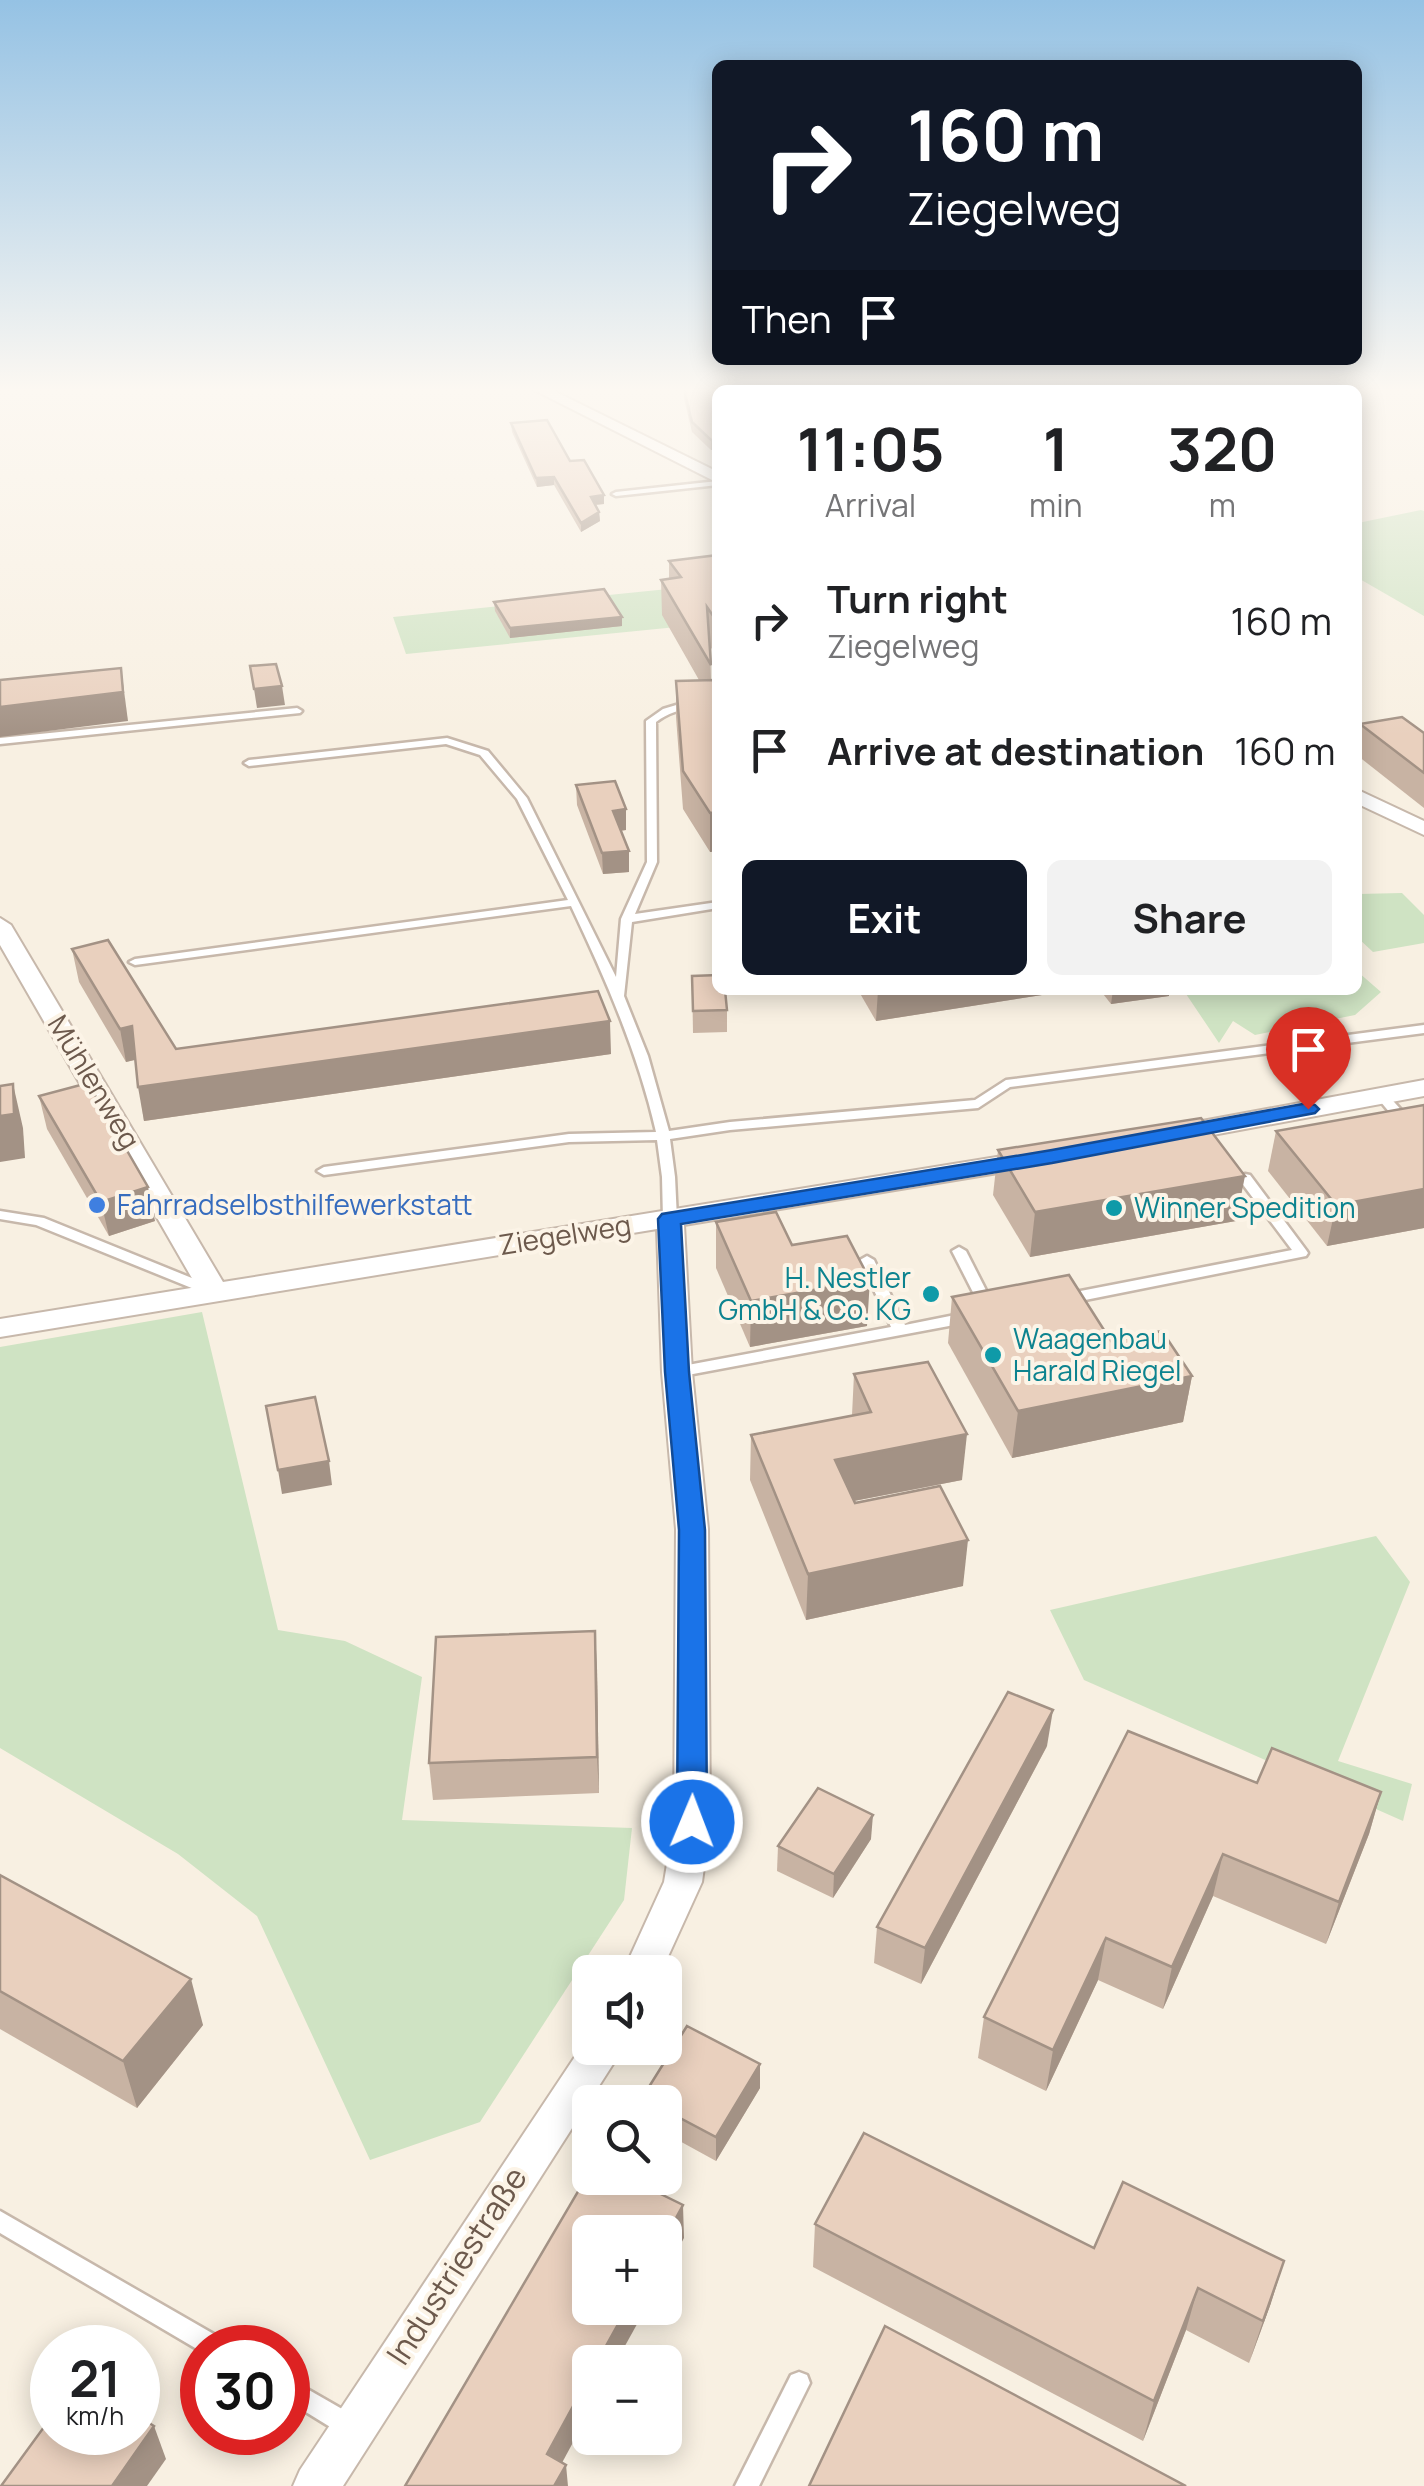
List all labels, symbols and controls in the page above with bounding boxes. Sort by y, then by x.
text: 160 m [907,86,1104,182]
icon: right [742,100,872,230]
text: Ziegelweg [907,177,1121,239]
icon: arrive [851,290,906,345]
text: Then [742,292,831,344]
text: 11:05 [797,407,944,489]
text: 1 [1043,407,1069,489]
text: 320 [1167,407,1277,489]
text: Arrival [825,483,916,527]
text: min [1029,483,1083,527]
text: m [1209,483,1236,527]
text: Turn right [827,572,1008,624]
icon: right [742,593,797,648]
text: 160 m [1231,594,1332,646]
text: Ziegelweg [827,624,980,668]
icon: arrive [742,723,797,778]
text: Arrive at destination [827,724,1204,776]
text: 160 m [1234,724,1336,776]
button: Exit [742,860,1027,975]
button: Share [1047,860,1332,975]
street label: Mühlenweg [40,1007,150,1155]
pin [1266,1007,1351,1110]
icon: arrive [1281,1022,1336,1077]
place label: Fahrradselbsthilfewerkstatt [117,1185,473,1223]
place label: Winner Spedition [1134,1188,1356,1226]
marker: Fahrradselbsthilfewerkstatt [86,1194,108,1216]
marker: Winner Spedition [1103,1197,1125,1219]
street label: Ziegelweg [496,1205,634,1263]
place label: H. Nestler GmbH & Co. KG [718,1258,911,1328]
marker: H. Nestler GmbH & Co. KG [920,1283,942,1305]
place label: Waagenbau Harald Riegel [1013,1319,1182,1389]
marker: Waagenbau Harald Riegel [982,1344,1004,1366]
position arrow [640,1770,744,1874]
map controls [572,1955,682,2455]
button: sound [572,1955,682,2065]
button: search [572,2085,682,2195]
street label: Industriestraße [376,2158,537,2373]
button: + [572,2215,682,2325]
speed limit sign: 30 [180,2325,310,2455]
text: 21 [69,2344,121,2412]
button: − [572,2345,682,2455]
text: km/h [66,2398,124,2433]

